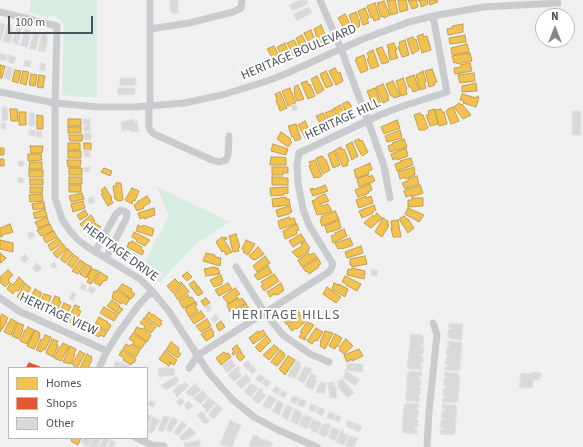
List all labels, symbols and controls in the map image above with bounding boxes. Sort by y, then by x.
scale bar [10,8,95,34]
north arrow [535,8,575,48]
text: N [551,9,559,24]
text: 100 m [15,14,45,31]
street label: HERITAGE BOULEVARD [239,22,359,84]
street label: HERITAGE HILL [303,96,383,144]
street label: HERITAGE DRIVE [79,220,161,286]
street label: HERITAGE VIEW [17,290,99,340]
district label: HERITAGE HILLS [232,308,340,324]
legend [8,367,148,439]
text: Homes [46,375,81,392]
text: Shops [46,395,77,412]
text: Other [46,415,75,432]

